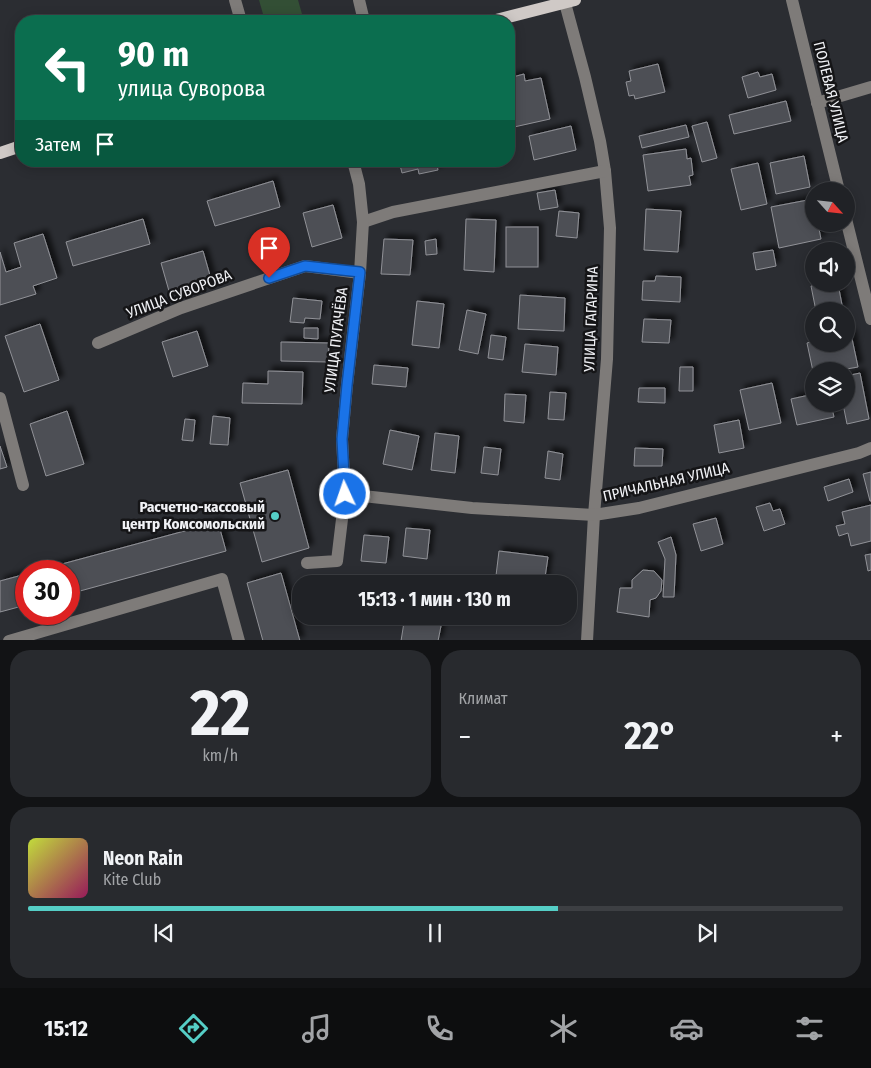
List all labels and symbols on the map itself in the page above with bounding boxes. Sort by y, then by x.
street label: ПОЛЕВАЯ УЛИЦА [810,40,852,145]
north arrow [805,182,855,232]
pin [248,227,290,278]
street label: УЛИЦА СУВОРОВА [123,266,234,323]
street label: УЛИЦА ГАГАРИНА [580,266,602,373]
street label: УЛИЦА ПУГАЧЁВА [320,286,351,395]
street label: ПРИЧАЛЬНАЯ УЛИЦА [601,459,731,505]
position arrow [318,467,370,519]
place label: Расчетно-кассовый центр Комсомольский [122,498,265,533]
marker: Расчетно-кассовый центр Комсомольский [269,510,281,522]
speed limit sign: 30 [15,560,80,625]

